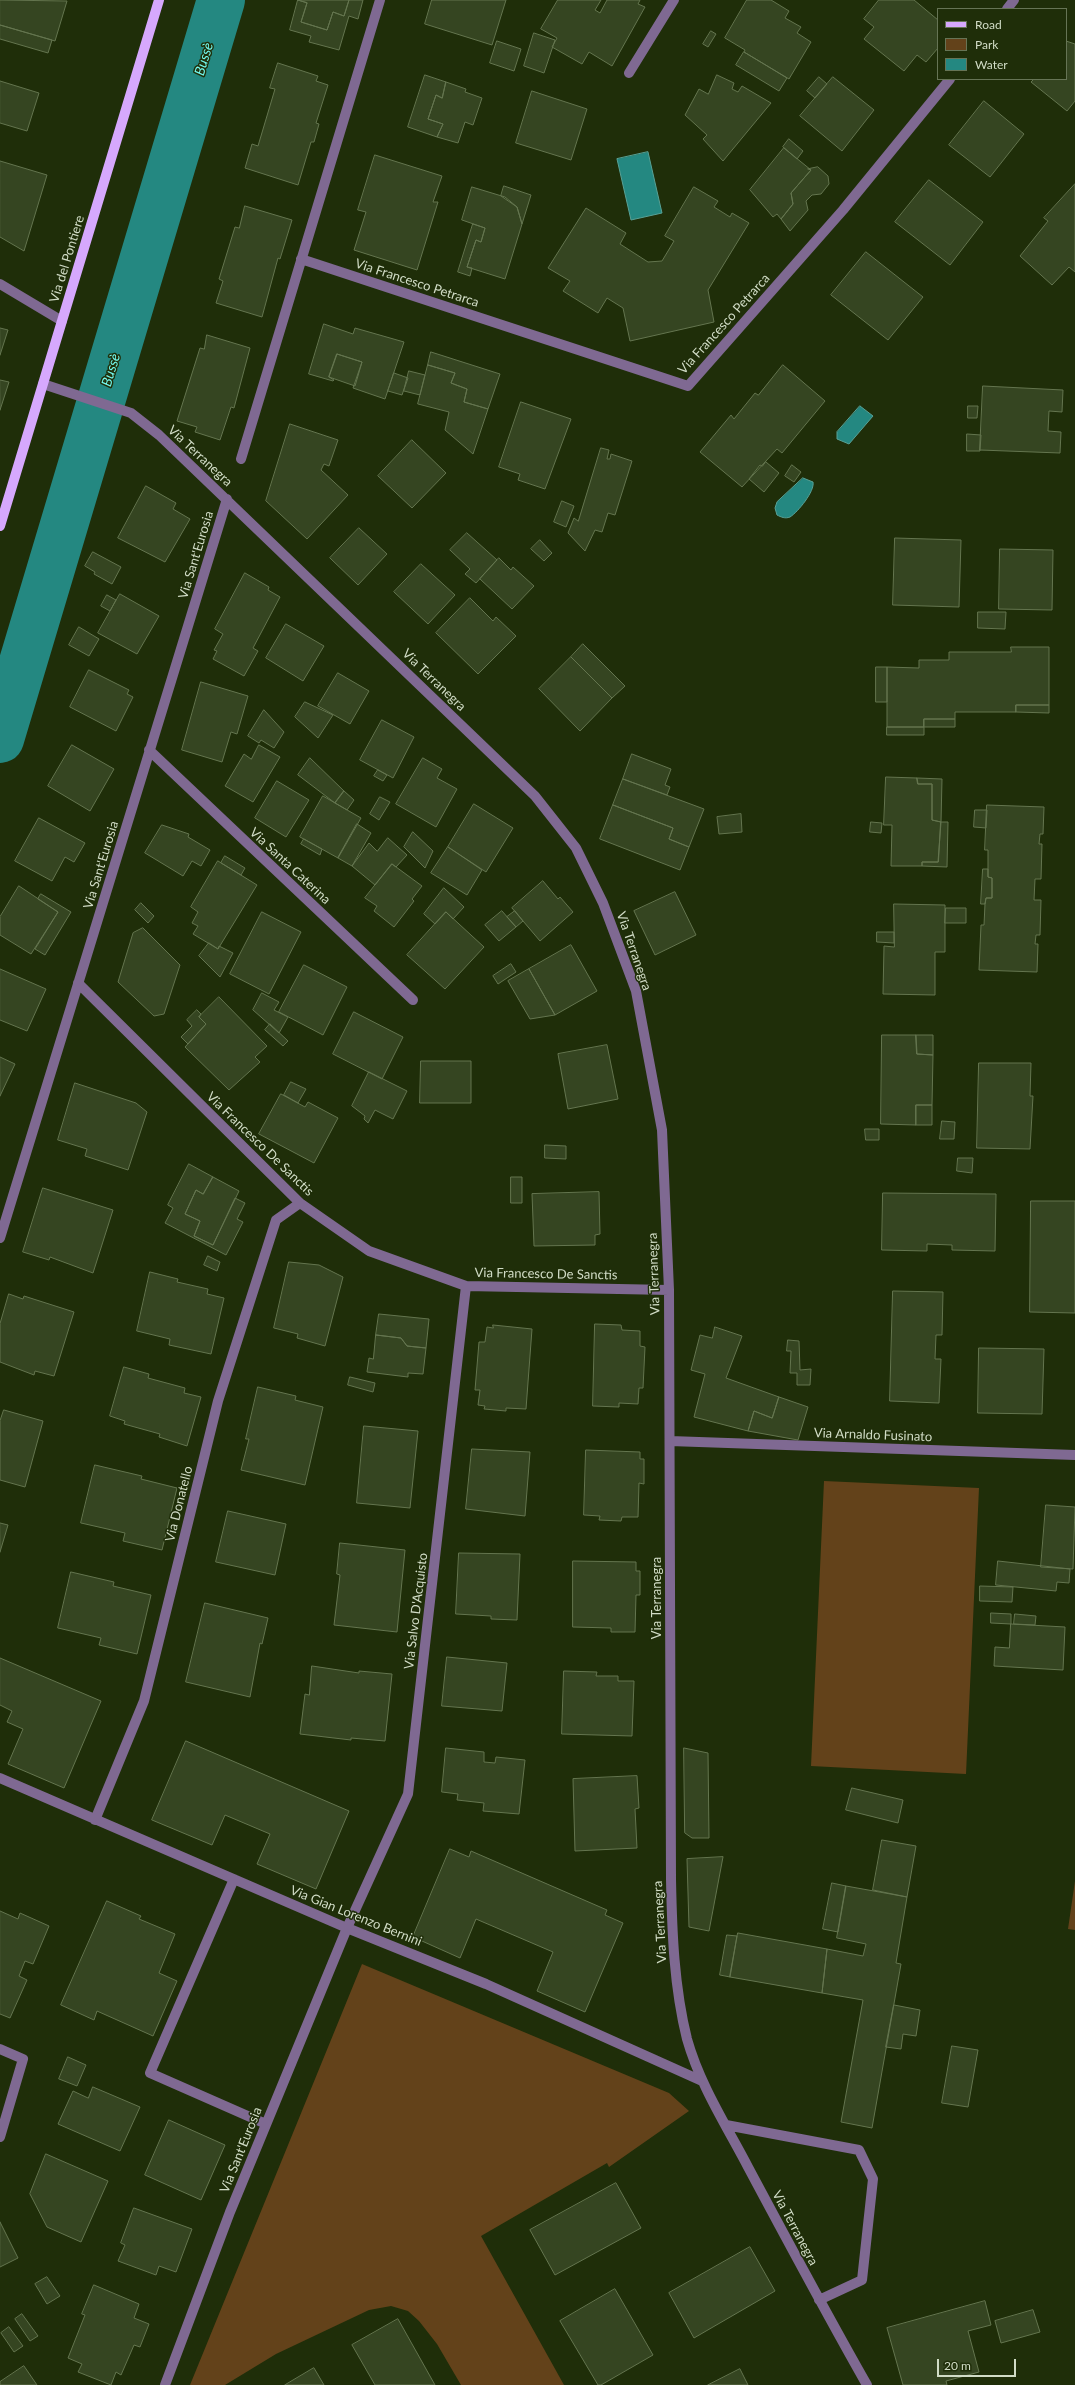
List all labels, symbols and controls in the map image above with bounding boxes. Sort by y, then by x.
legend [937,8,1067,80]
text: Road [975,17,1002,32]
text: Park [975,37,998,52]
water label: Bussè [191,40,217,78]
text: Water [975,57,1008,72]
street label: Via del Pontiere [46,213,88,305]
street label: Via Francesco Petrarca [353,256,481,310]
street label: Via Francesco Petrarca [675,271,773,377]
water label: Bussè [98,351,124,389]
street label: Via Terranegra [165,422,235,490]
street label: Via Sant'Eurosia [175,509,217,601]
street label: Via Terranegra [399,646,469,714]
street label: Via Sant'Eurosia [80,819,122,911]
street label: Via Santa Caterina [246,825,334,907]
street label: Via Terranegra [613,909,655,993]
street label: Via Francesco De Sanctis [203,1089,317,1199]
street label: Via Terranegra [645,1233,663,1315]
street label: Via Francesco De Sanctis [475,1265,617,1283]
street label: Via Arnaldo Fusinato [814,1425,932,1445]
street label: Via Donatello [162,1465,196,1543]
street label: Via Salvo D'Acquisto [401,1552,431,1670]
street label: Via Terranegra [649,1557,665,1639]
street label: Via Terranegra [650,1880,670,1964]
street label: Via Gian Lorenzo Bernini [288,1882,424,1950]
street label: Via Sant'Eurosia [217,2105,265,2195]
street label: Via Terranegra [769,2188,821,2268]
scale bar [939,2351,1018,2377]
text: 20 m [944,2358,971,2373]

